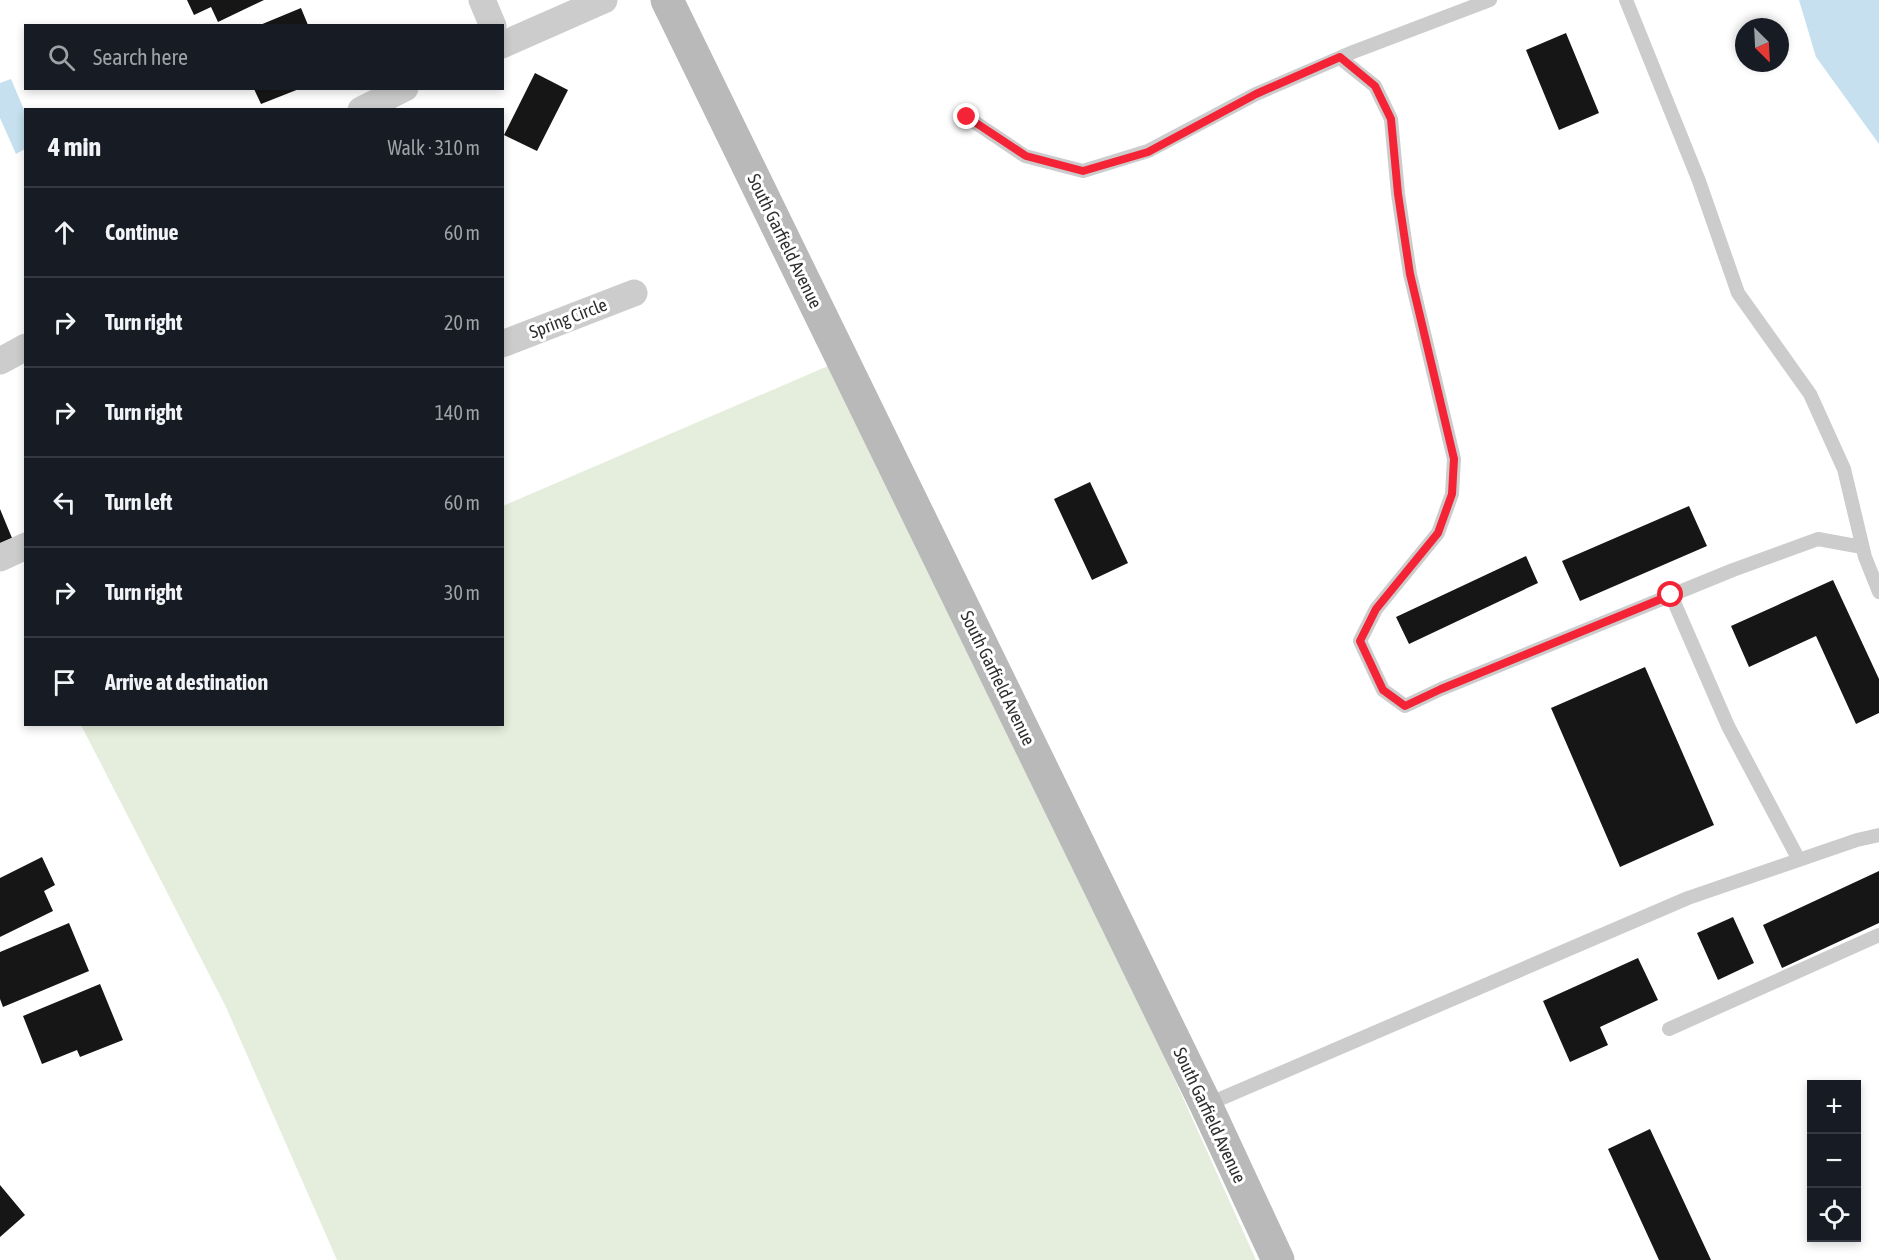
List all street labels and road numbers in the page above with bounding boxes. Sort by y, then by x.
street label: South Garfield Avenue [743,170,827,312]
street label: Spring Circle [526,294,610,342]
street label: South Garfield Avenue [956,607,1040,749]
street label: South Garfield Avenue [1169,1044,1251,1186]

